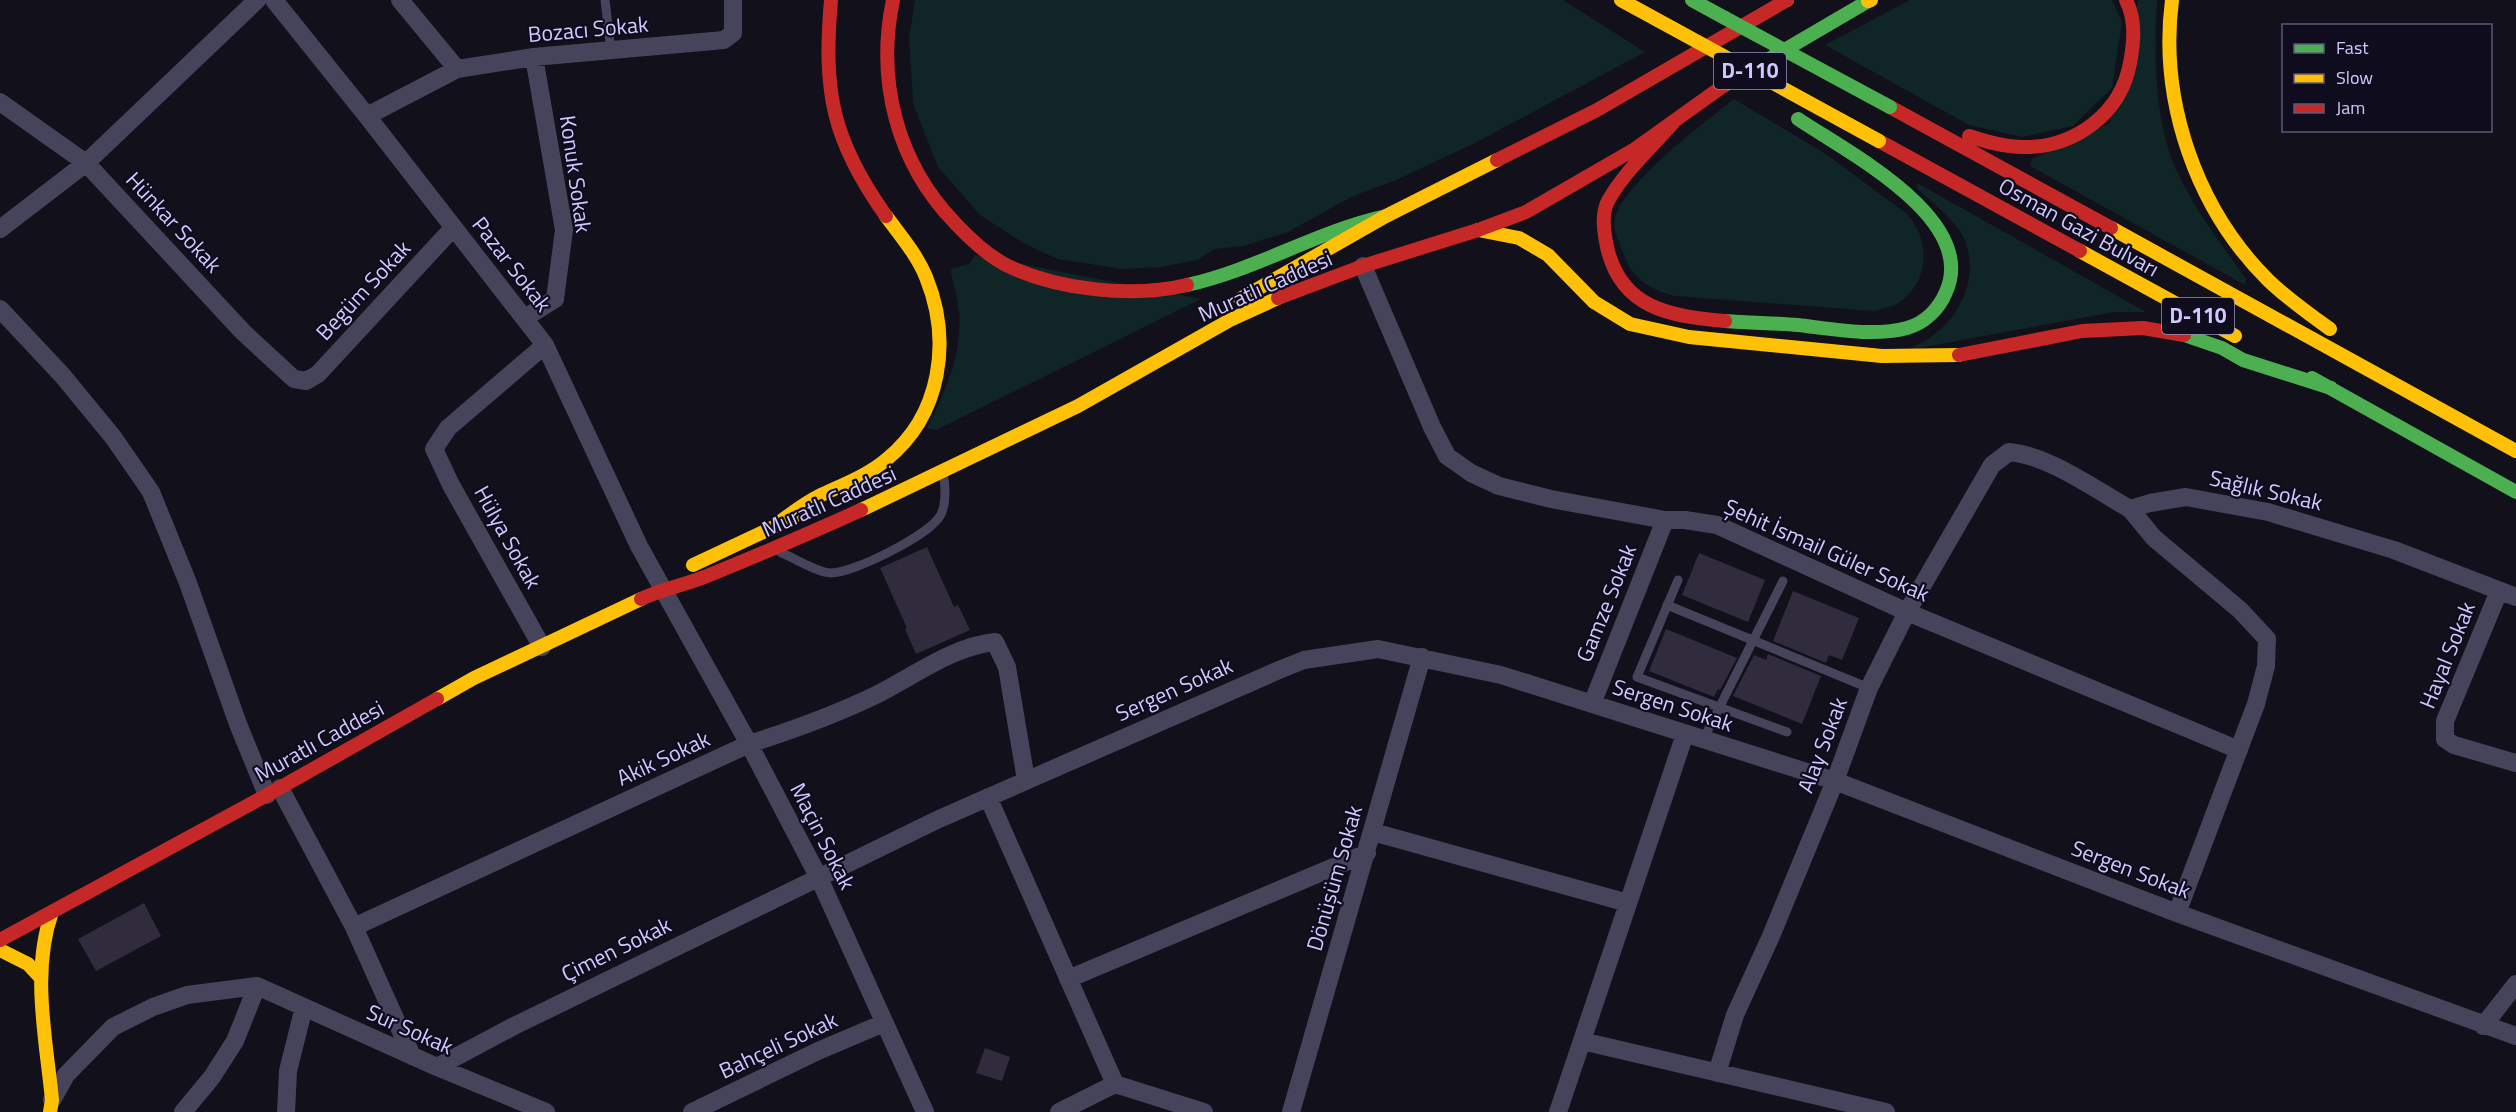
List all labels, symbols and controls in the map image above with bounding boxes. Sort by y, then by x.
street label: Bozacı Sokak [526,7,650,51]
legend [2282,24,2492,132]
text: Fast [2336,34,2369,61]
road number: D-110 [1714,53,1786,89]
text: Slow [2336,64,2373,91]
text: Jam [2336,94,2365,121]
street label: Konuk Sokak [551,113,601,235]
street label: Hünkar Sokak [118,164,230,281]
street label: Osman Gazi Bulvarı [1992,169,2166,285]
street label: Pazar Sokak [464,209,560,319]
street label: Begüm Sokak [307,232,419,348]
street label: Muratlı Caddesi [1192,241,1338,331]
road number: D-110 [2162,298,2234,334]
street label: Muratlı Caddesi [756,456,902,546]
street label: Sağlık Sokak [2206,460,2326,520]
street label: Hülya Sokak [466,479,551,595]
street label: Şehit İsmail Güler Sokak [1719,489,1935,611]
street label: Gamze Sokak [1567,539,1645,667]
street label: Hayal Sokak [2410,596,2484,714]
street label: Sergen Sokak [1110,648,1238,730]
street label: Sergen Sokak [1608,669,1738,741]
street label: Muratlı Caddesi [248,691,390,791]
street label: Alay Sokak [1788,692,1856,798]
street label: Akik Sokak [611,721,716,794]
street label: Maçin Sokak [781,777,865,896]
street label: Dönüşüm Sokak [1297,801,1371,955]
street label: Sergen Sokak [2066,831,2196,907]
street label: Çimen Sokak [555,908,677,990]
street label: Sur Sokak [361,995,459,1063]
street label: Bahçeli Sokak [713,1003,843,1087]

